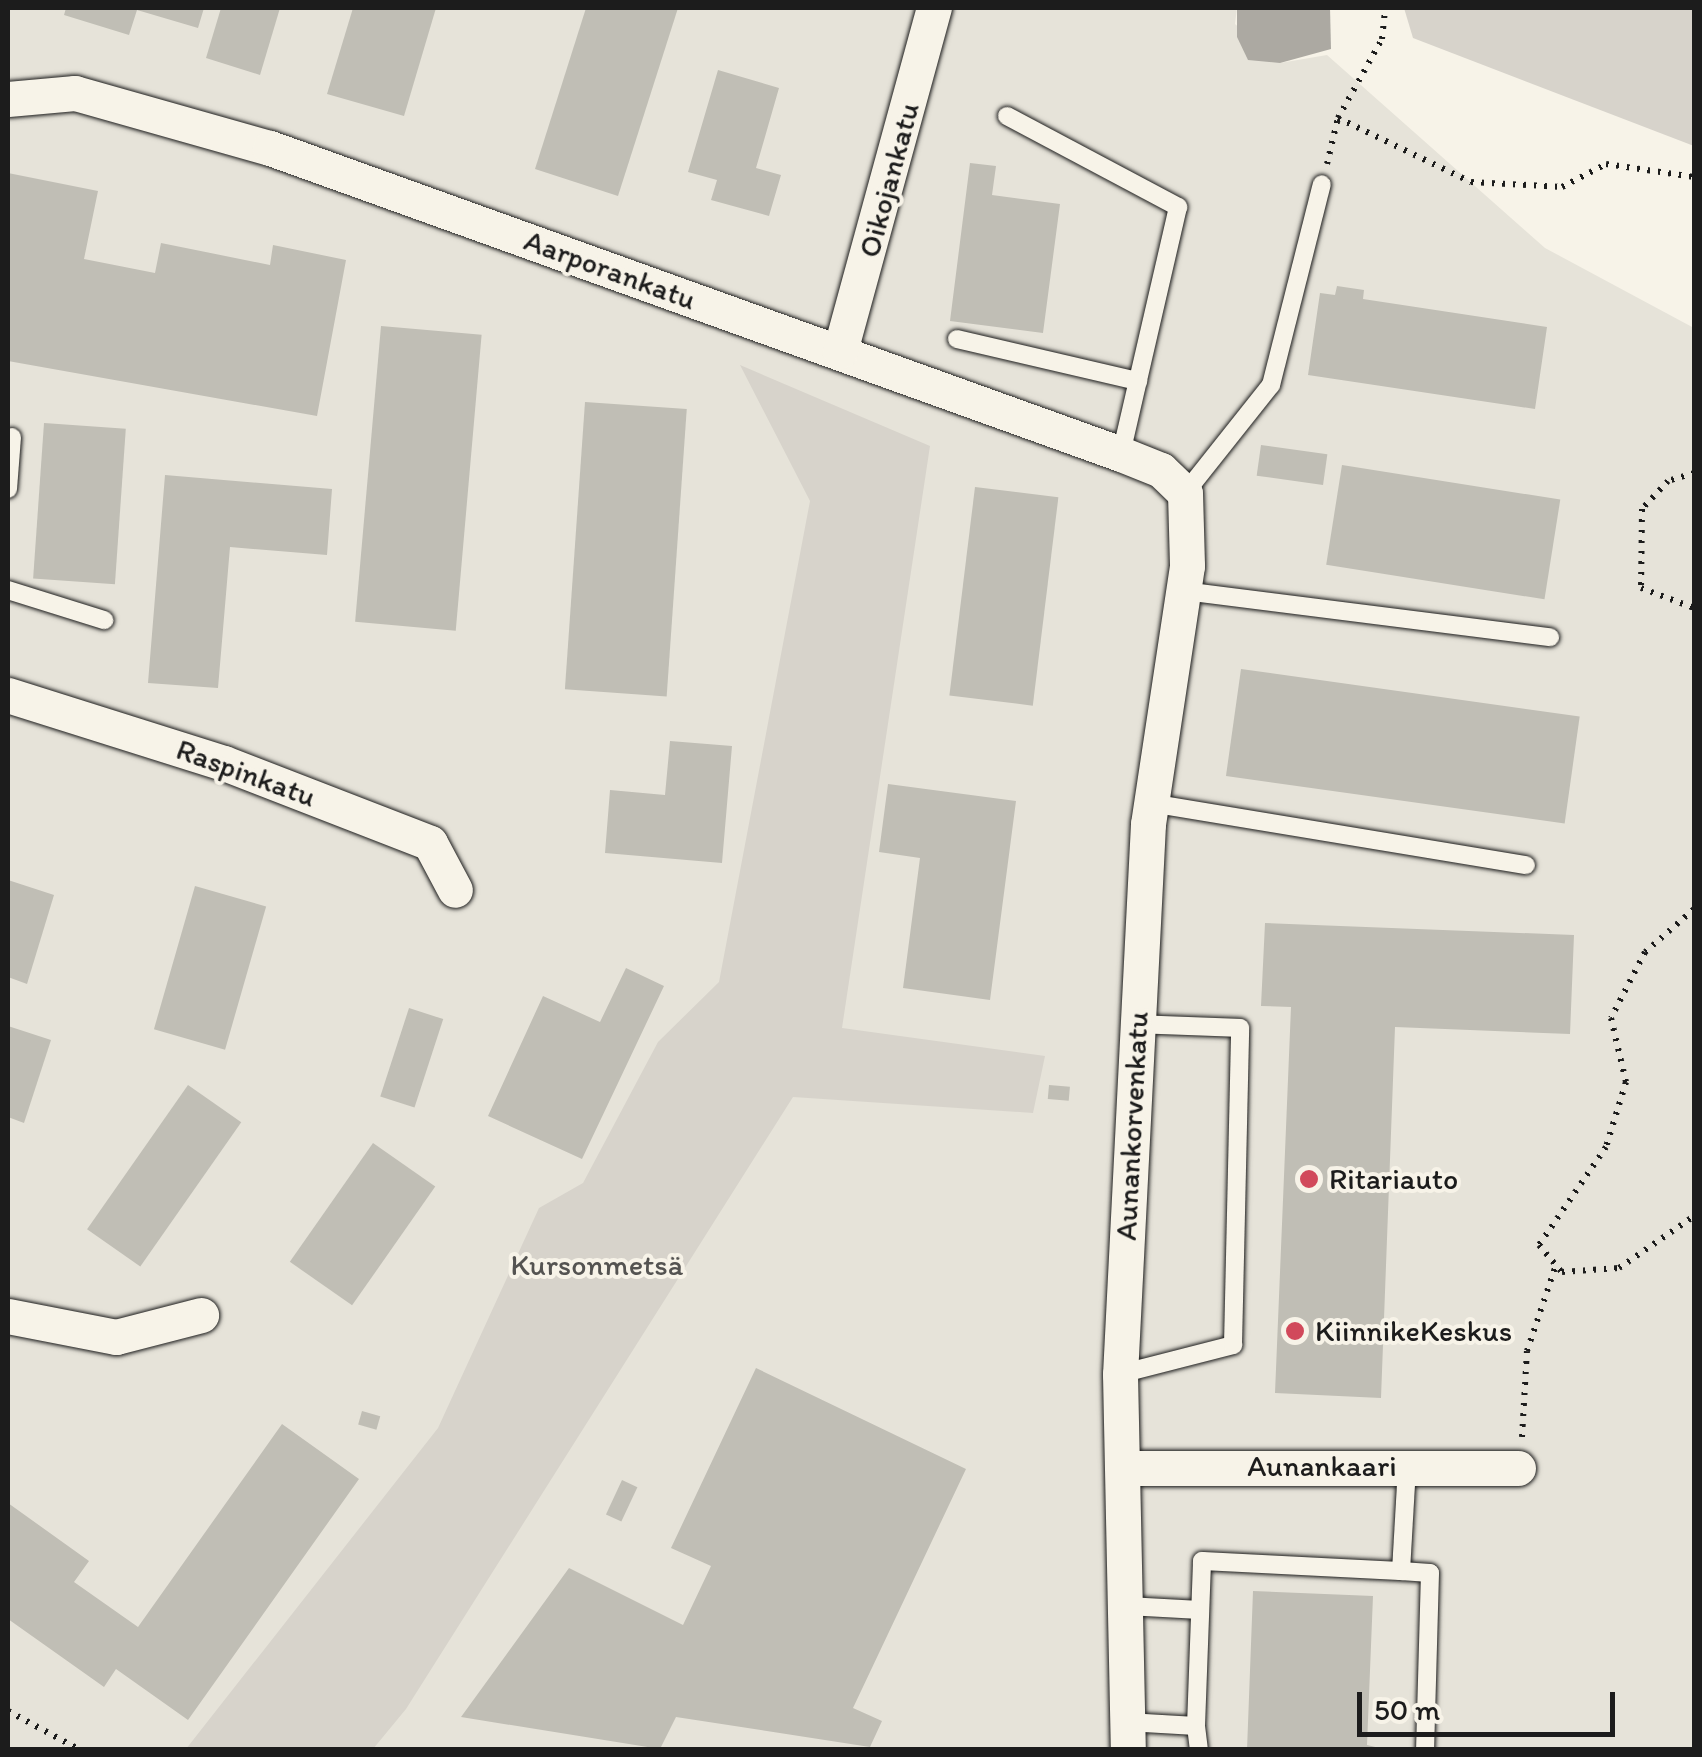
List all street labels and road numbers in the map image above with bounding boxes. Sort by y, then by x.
street label: Oikojankatu [851,99,927,261]
street label: Aarporankatu [519,222,701,318]
street label: Raspinkatu [171,731,321,815]
street label: Aunankorvenkatu [1108,1011,1156,1241]
street label: Aunankaari [1247,1448,1397,1484]

